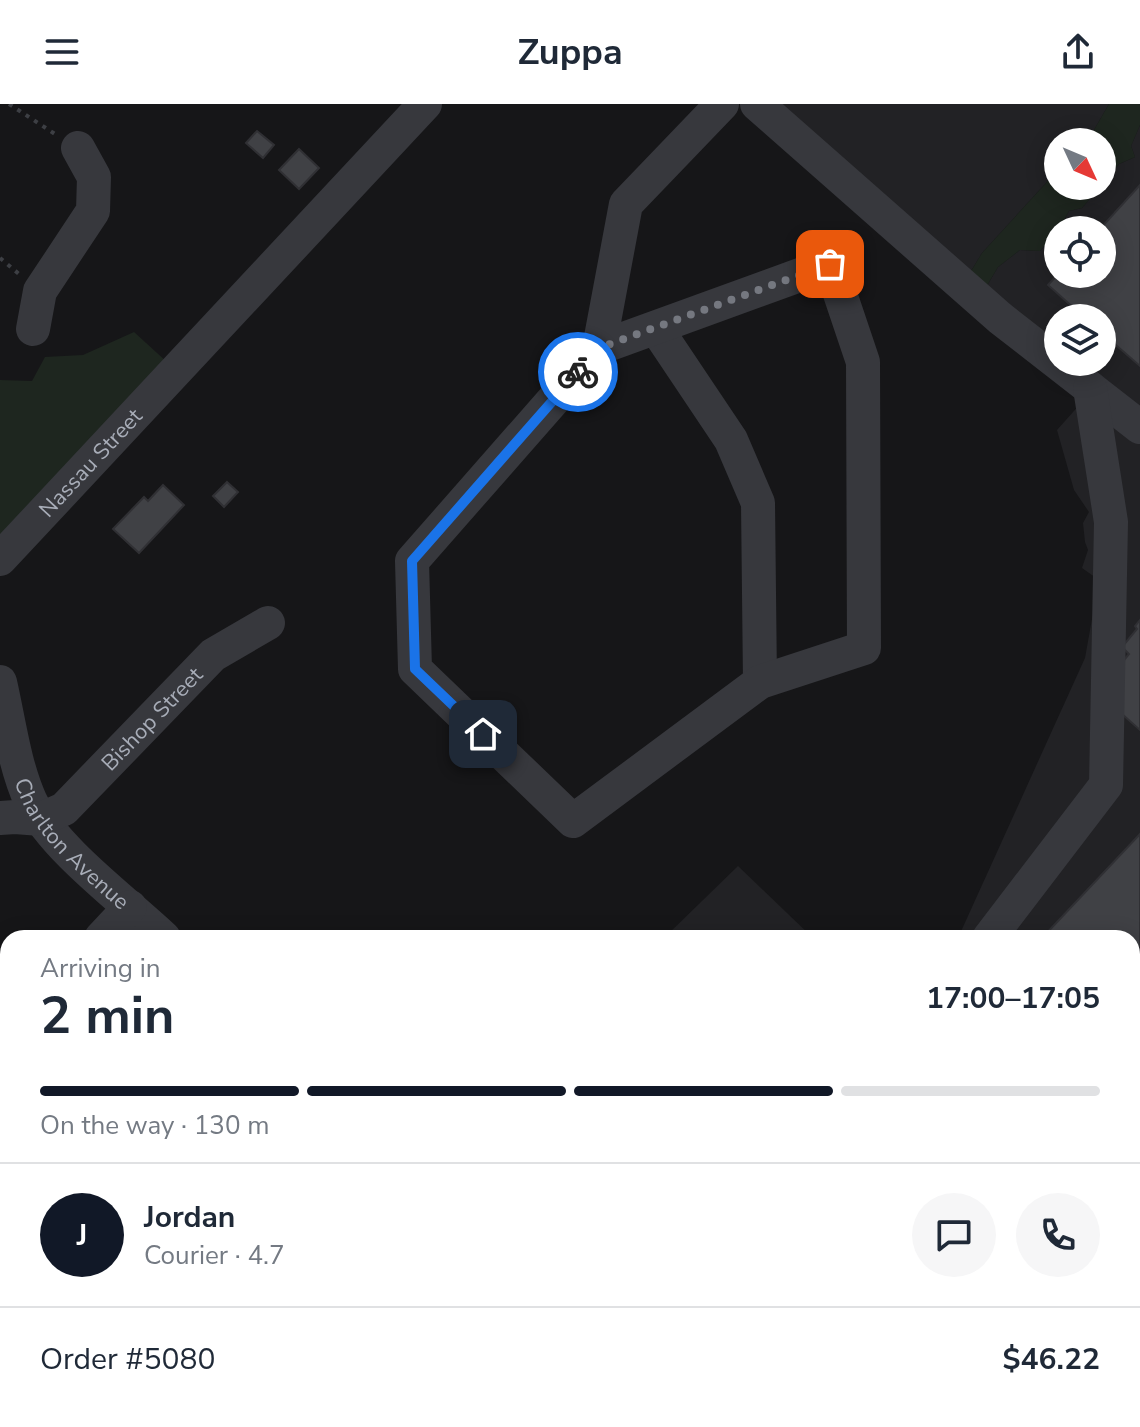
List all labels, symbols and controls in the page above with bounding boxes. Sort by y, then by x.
text: Zuppa [517,28,623,77]
icon: menu [40,30,84,74]
icon: share [1056,30,1100,74]
north arrow [1044,128,1116,200]
map controls [1044,128,1116,376]
button: locate [1044,216,1116,288]
pin [796,230,864,298]
icon: bag [808,242,852,286]
button: layers [1044,304,1116,376]
courier [538,332,618,412]
icon: bike [556,350,600,394]
street label: Nassau Street [32,402,149,524]
street label: Bishop Street [95,661,210,778]
pin [449,700,517,768]
icon: home [461,712,505,756]
street label: Charlton Avenue [7,774,136,917]
text: Arriving in [40,951,161,986]
text: 17:00–17:05 [926,978,1100,1019]
text: 2 min [40,980,175,1051]
text: On the way · 130 m [40,1108,269,1143]
button: chat [912,1193,996,1277]
button: phone [1016,1193,1100,1277]
text: Jordan [144,1197,235,1238]
text: J [77,1215,87,1256]
text: Courier · 4.7 [144,1238,285,1273]
text: Order #5080 [40,1339,215,1380]
text: $46.22 [1003,1339,1100,1380]

